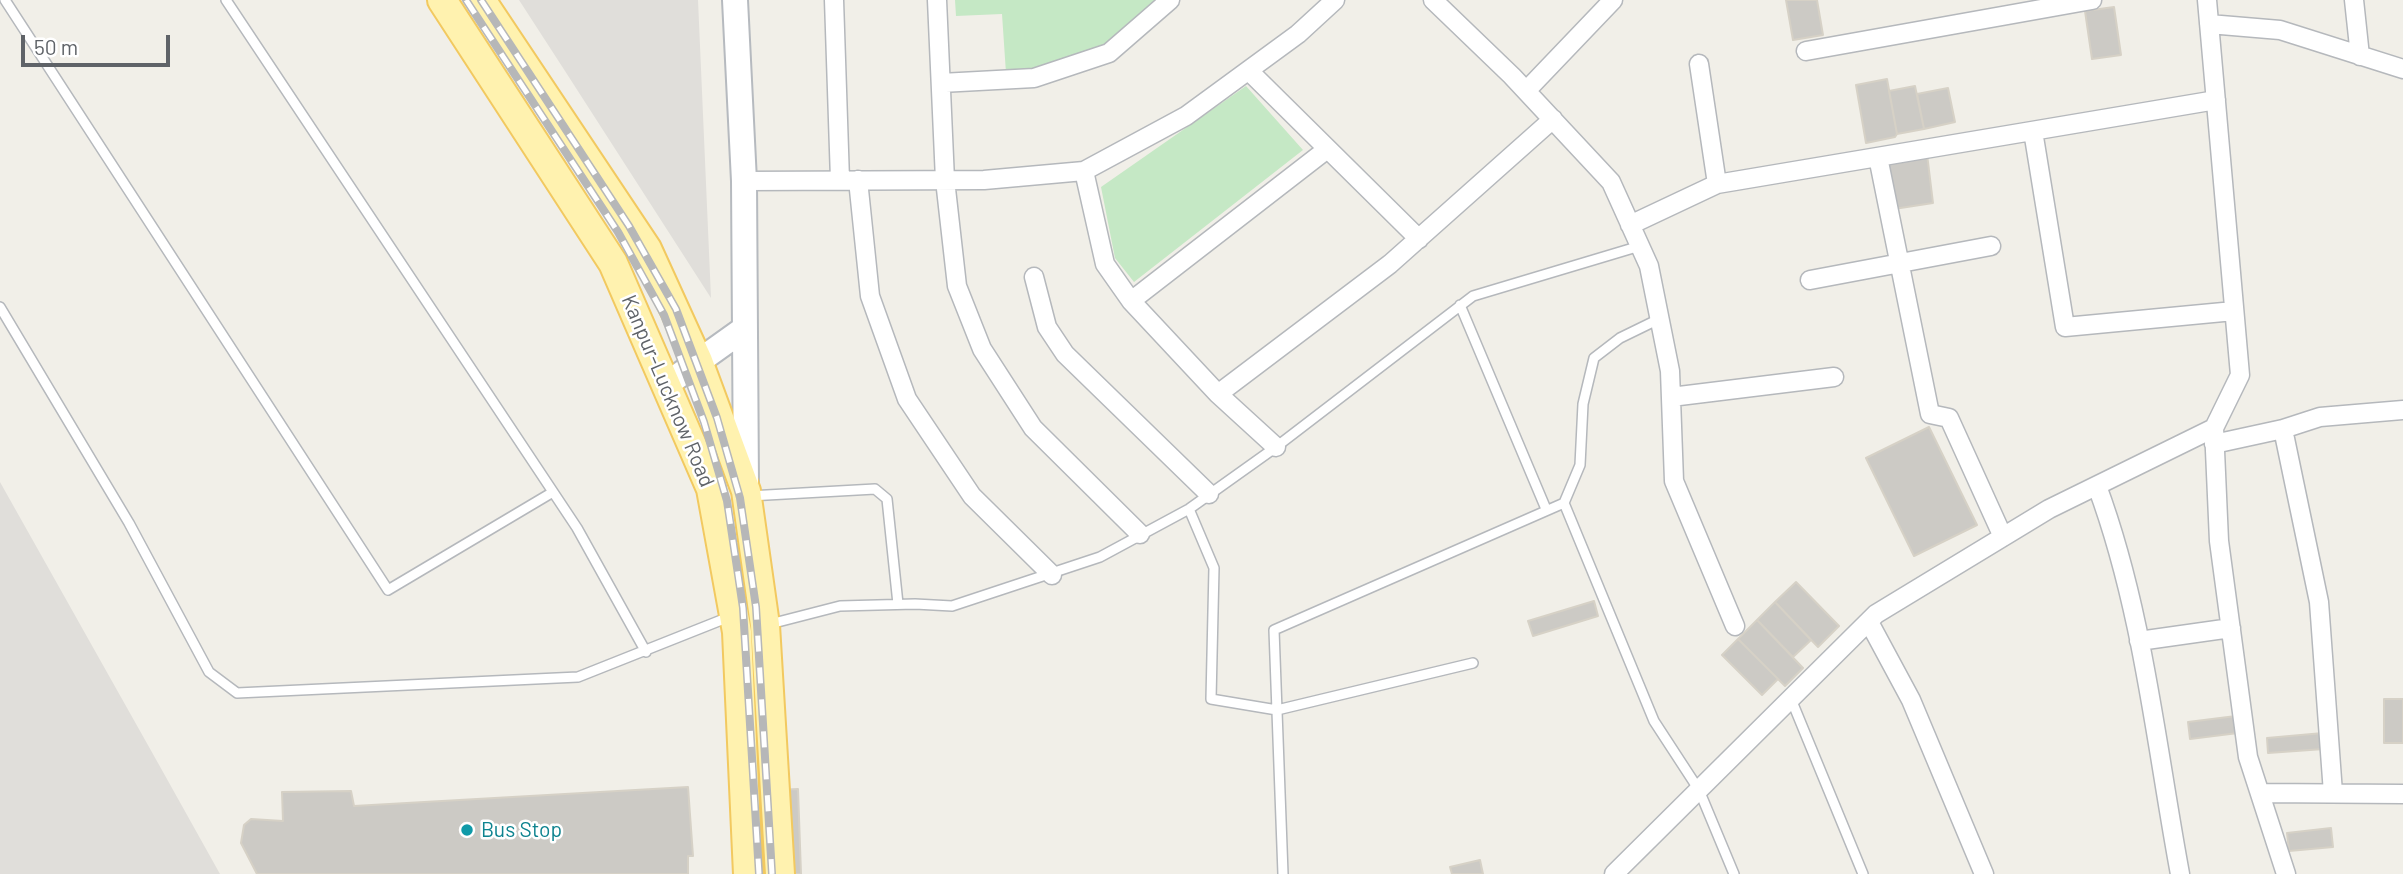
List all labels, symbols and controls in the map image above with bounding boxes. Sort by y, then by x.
scale bar [24,21,173,65]
text: 50 m [34,34,78,59]
street label: Kanpur-Lucknow Road [616,291,720,491]
place label: Bus Stop [481,817,562,843]
marker: Bus Stop [459,822,475,838]

